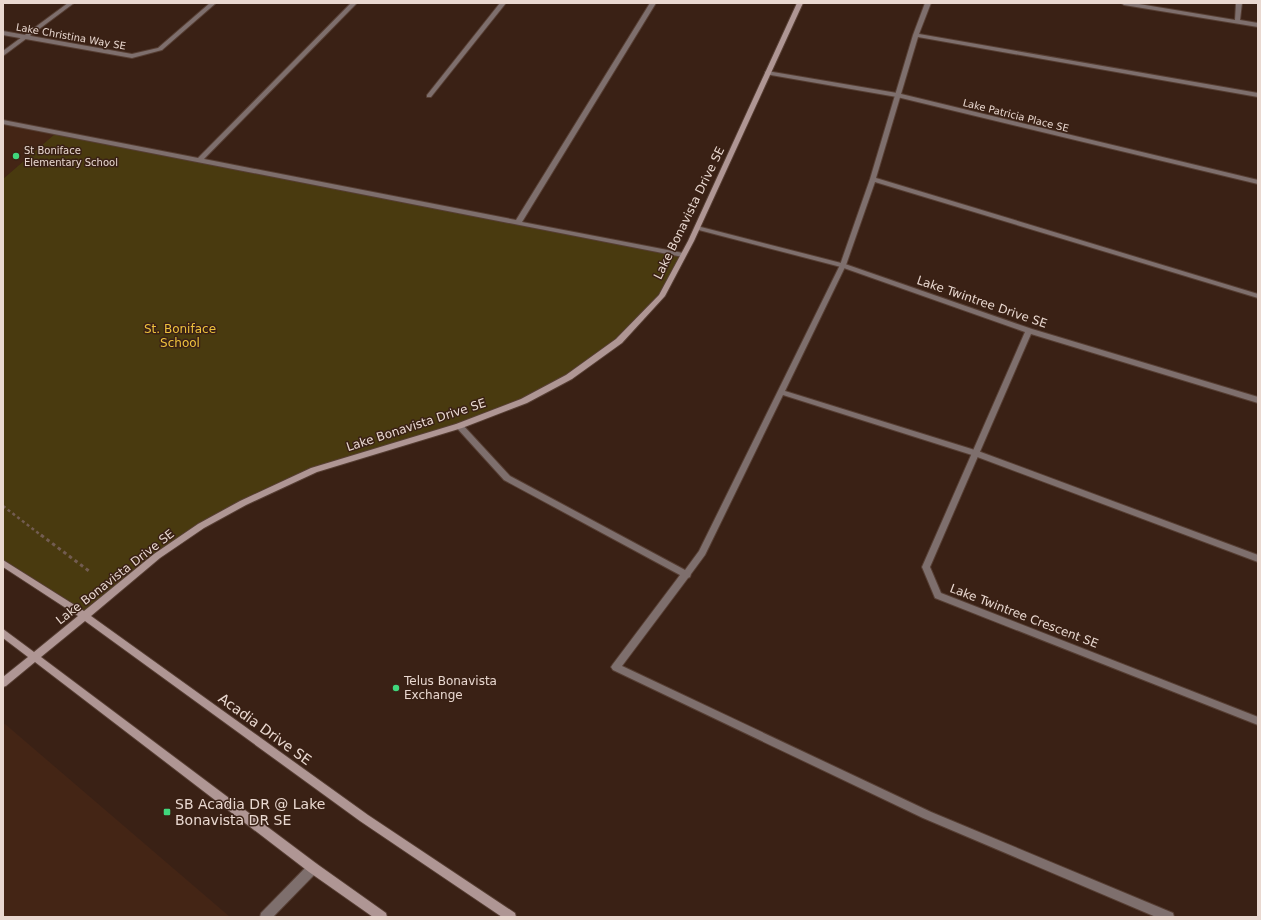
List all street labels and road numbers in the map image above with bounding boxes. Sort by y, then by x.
street label: Lake Christina Way SE [15,21,127,52]
street label: Lake Patricia Place SE [962,97,1070,134]
street label: Lake Bonavista Drive SE [651,144,727,282]
street label: Lake Twintree Drive SE [915,273,1049,331]
street label: Lake Bonavista Drive SE [344,396,488,454]
street label: Lake Bonavista Drive SE [53,527,177,627]
street label: Lake Twintree Crescent SE [948,581,1100,651]
street label: Acadia Drive SE [215,690,315,768]

